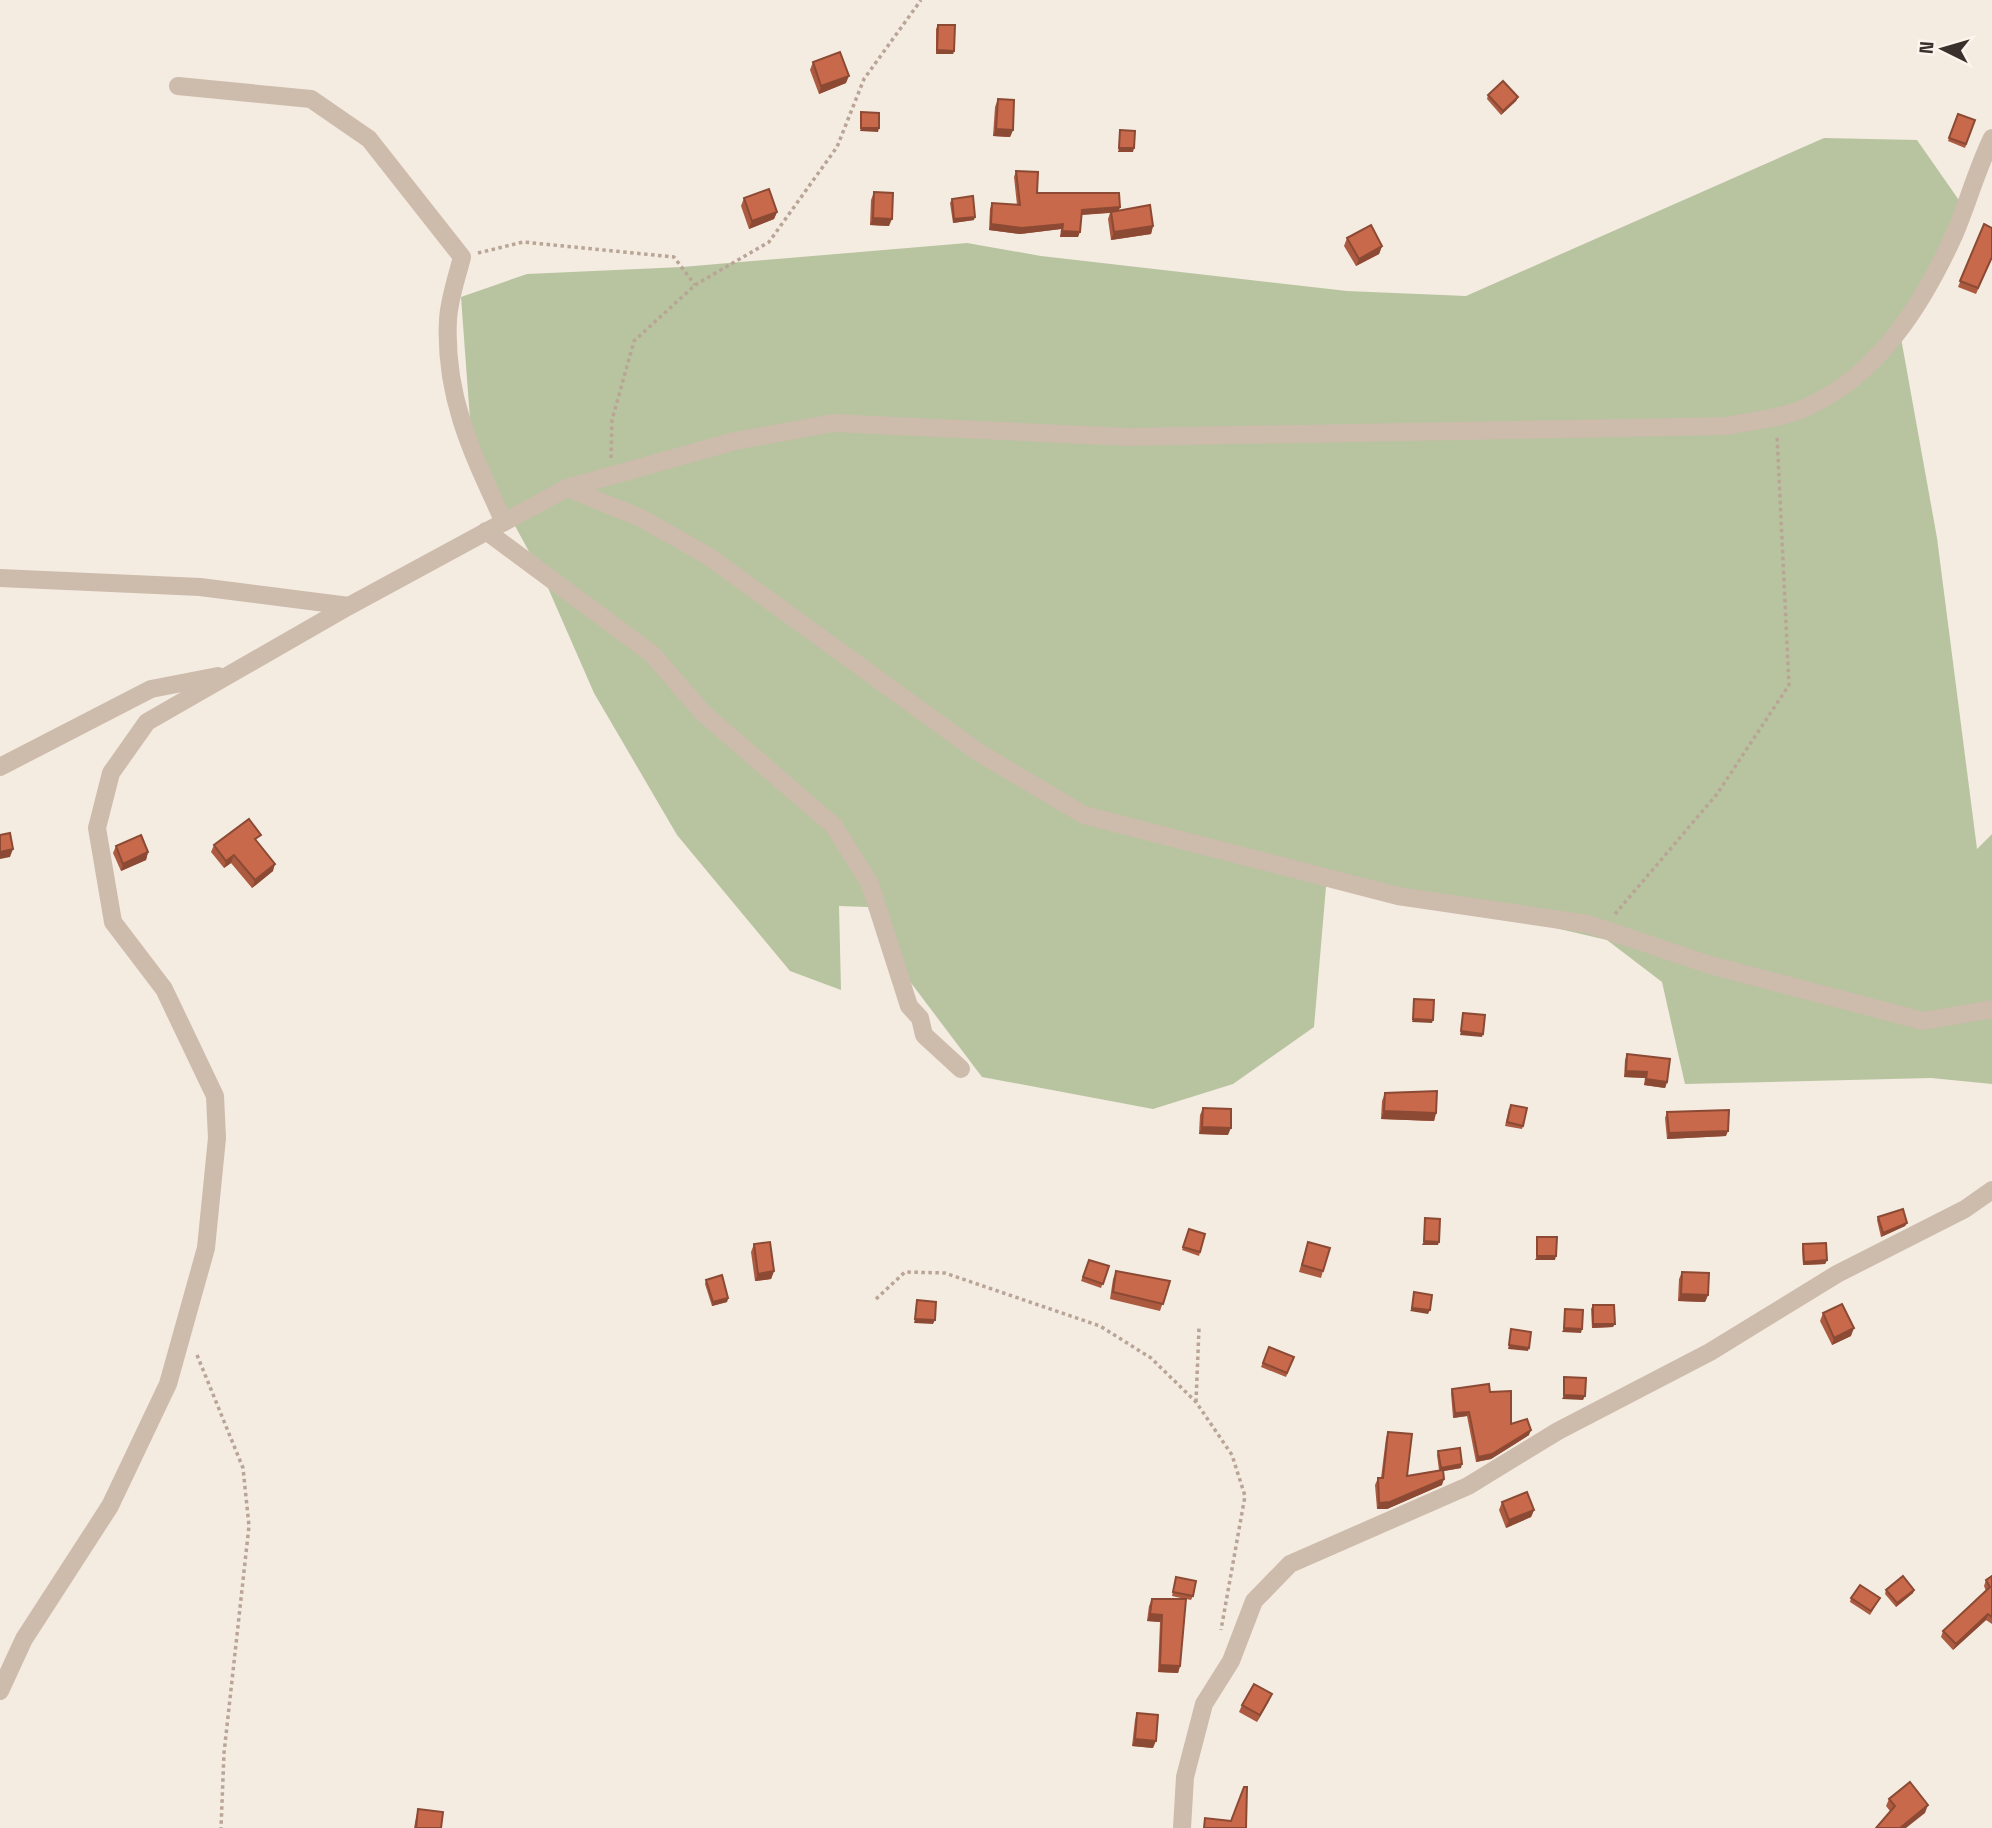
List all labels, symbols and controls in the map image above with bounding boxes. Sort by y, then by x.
north arrow [1908,14,1978,84]
text: N [1914,40,1940,55]

